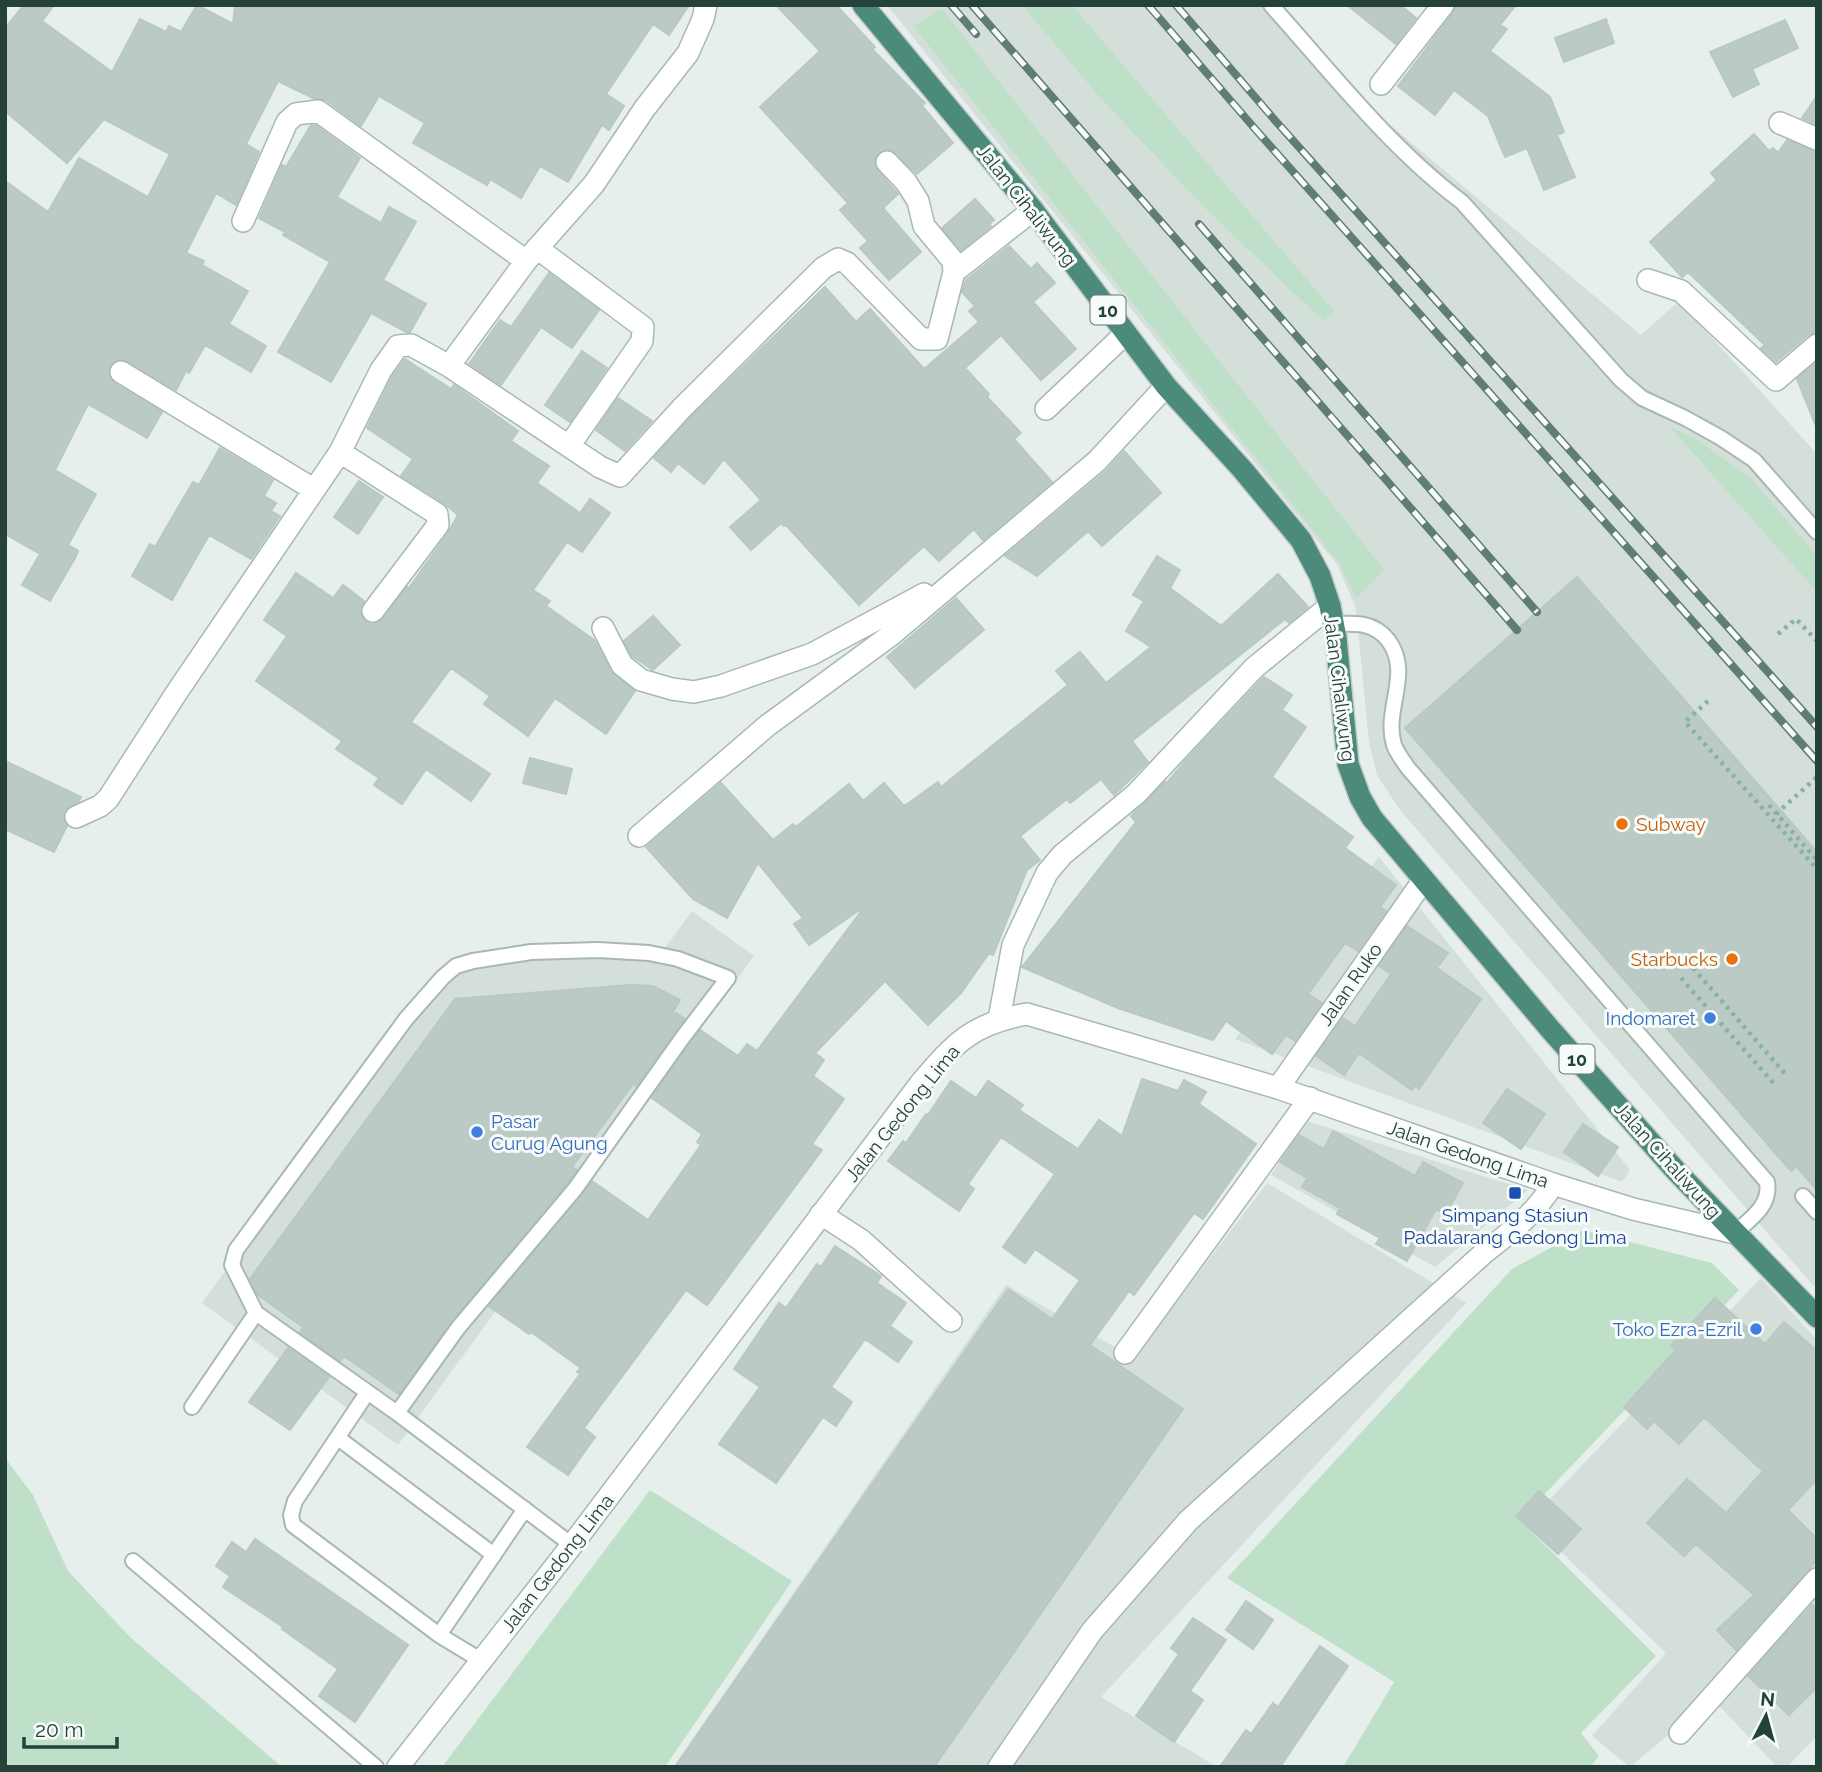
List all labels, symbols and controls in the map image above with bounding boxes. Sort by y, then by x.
street label: Jalan Cihaliwung [973,140,1081,270]
road number: 10 [1090,296,1126,324]
street label: Jalan Cihaliwung [1320,613,1360,763]
place label: Subway [1636,813,1706,835]
marker: Subway [1614,816,1630,832]
street label: Jalan Ruko [1314,939,1386,1029]
place label: Starbucks [1631,948,1718,970]
marker: Starbucks [1724,951,1740,967]
place label: Indomaret [1605,1007,1697,1029]
marker: Indomaret [1702,1010,1718,1026]
street label: Jalan Gedong Lima [840,1040,964,1186]
road number: 10 [1560,1044,1594,1074]
street label: Jalan Cihaliwung [1610,1098,1726,1222]
place label: Pasar Curug Agung [491,1110,608,1154]
street label: Jalan Gedong Lima [1384,1116,1552,1192]
marker: Pasar Curug Agung [469,1124,485,1140]
marker: Simpang Stasiun Padalarang Gedong Lima [1507,1185,1523,1201]
place label: Simpang Stasiun Padalarang Gedong Lima [1404,1204,1627,1248]
place label: Toko Ezra-Ezril [1613,1318,1743,1340]
marker: Toko Ezra-Ezril [1748,1321,1764,1337]
street label: Jalan Gedong Lima [496,1489,618,1637]
north arrow [1731,1681,1801,1751]
text: N [1759,1687,1776,1711]
scale bar [24,1706,117,1750]
text: 20 m [35,1717,83,1742]

